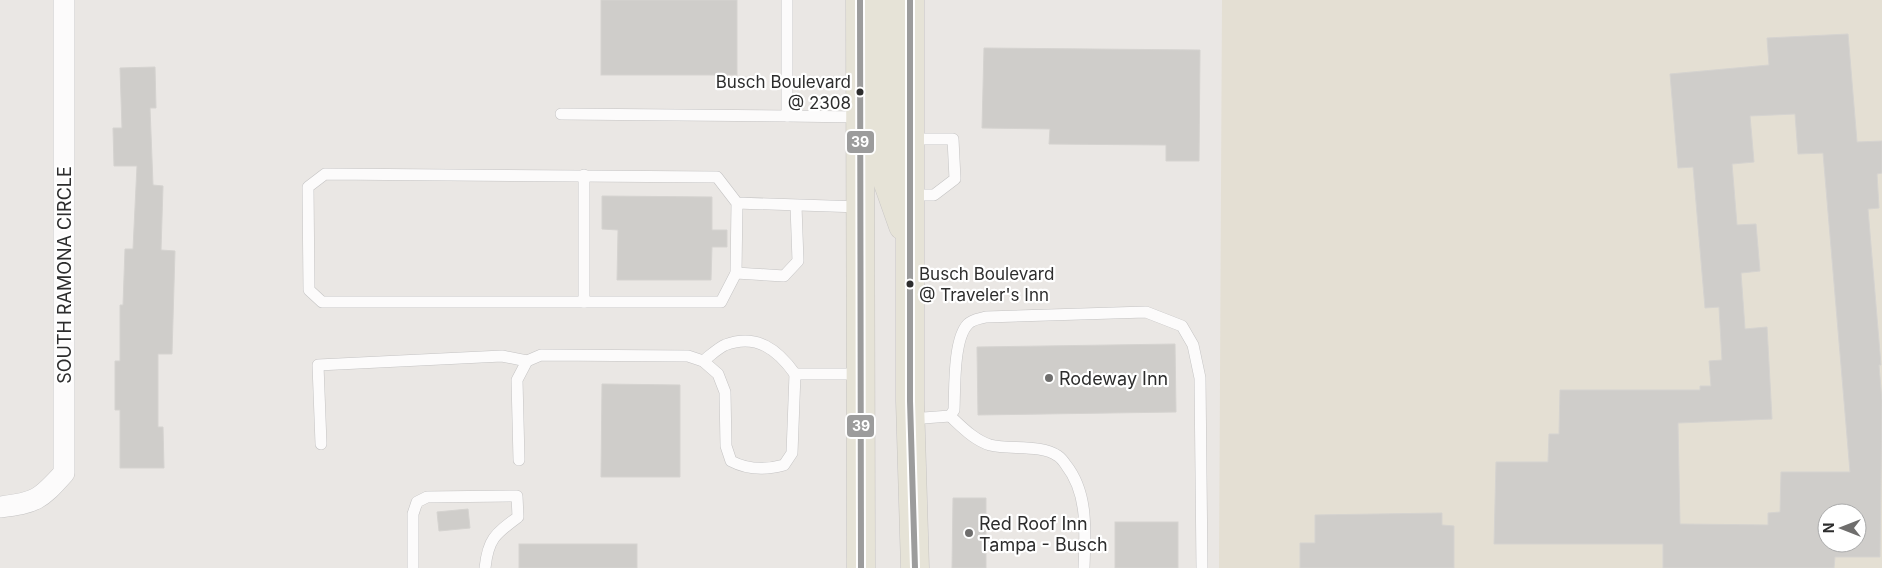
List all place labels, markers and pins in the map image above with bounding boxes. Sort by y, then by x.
place label: Busch Boulevard @ 2308 [716,72,851,113]
marker: Busch Boulevard @ 2308 [855,87,865,97]
place label: Busch Boulevard @ Traveler's Inn [919,264,1054,305]
marker: Busch Boulevard @ Traveler's Inn [905,279,915,289]
place label: Rodeway Inn [1059,368,1168,389]
marker: Rodeway Inn [1043,372,1055,384]
place label: Red Roof Inn Tampa - Busch [979,513,1108,555]
marker: Red Roof Inn Tampa - Busch [963,527,975,539]

